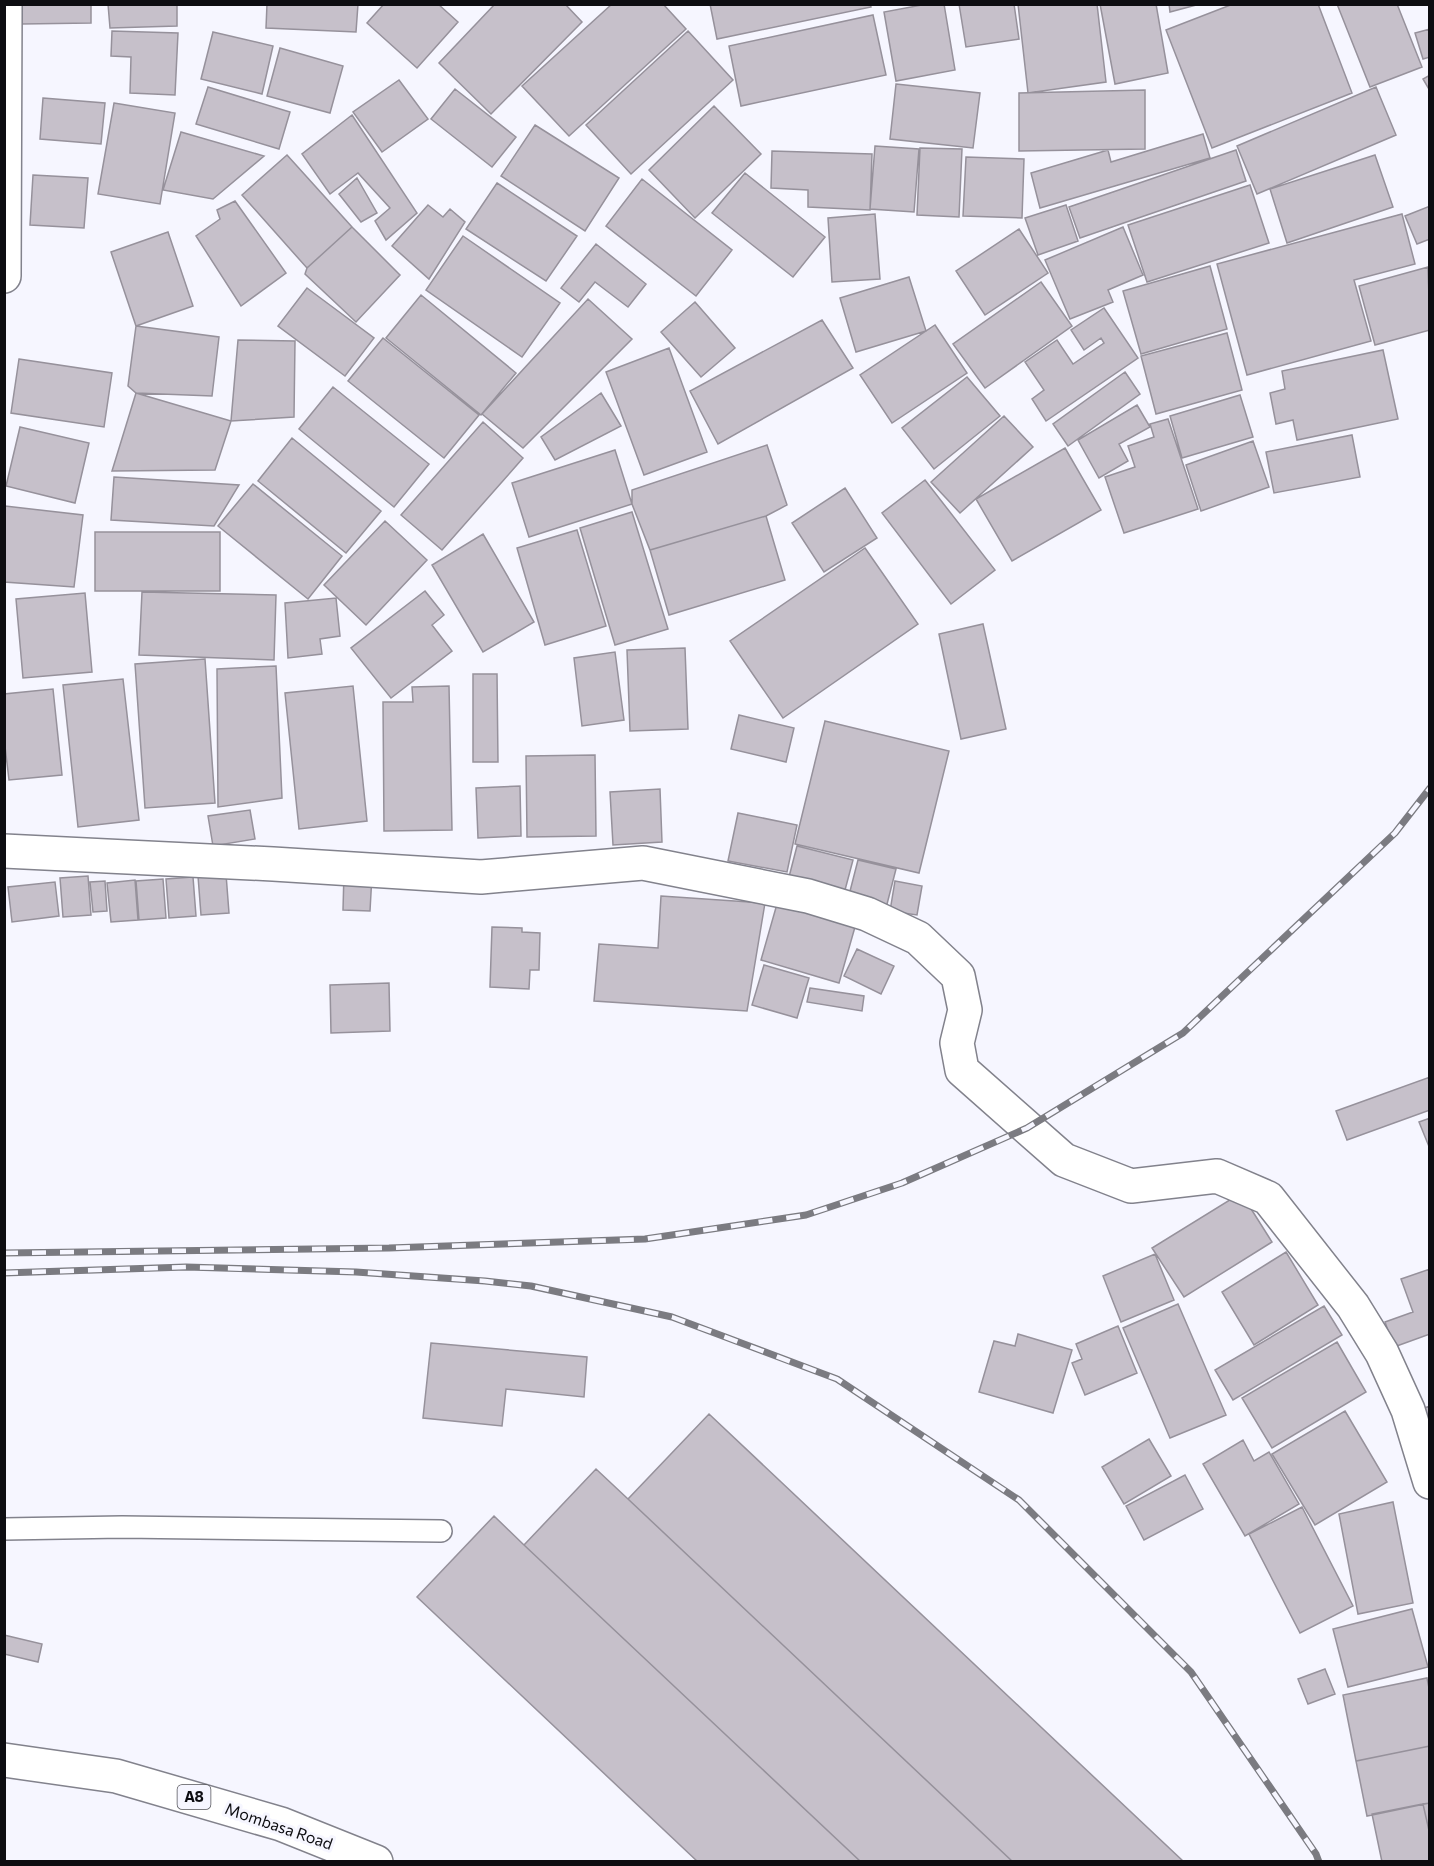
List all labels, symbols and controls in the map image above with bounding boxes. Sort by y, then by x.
road number: A8 [178,1785,210,1809]
street label: Mombasa Road [223,1798,336,1853]

